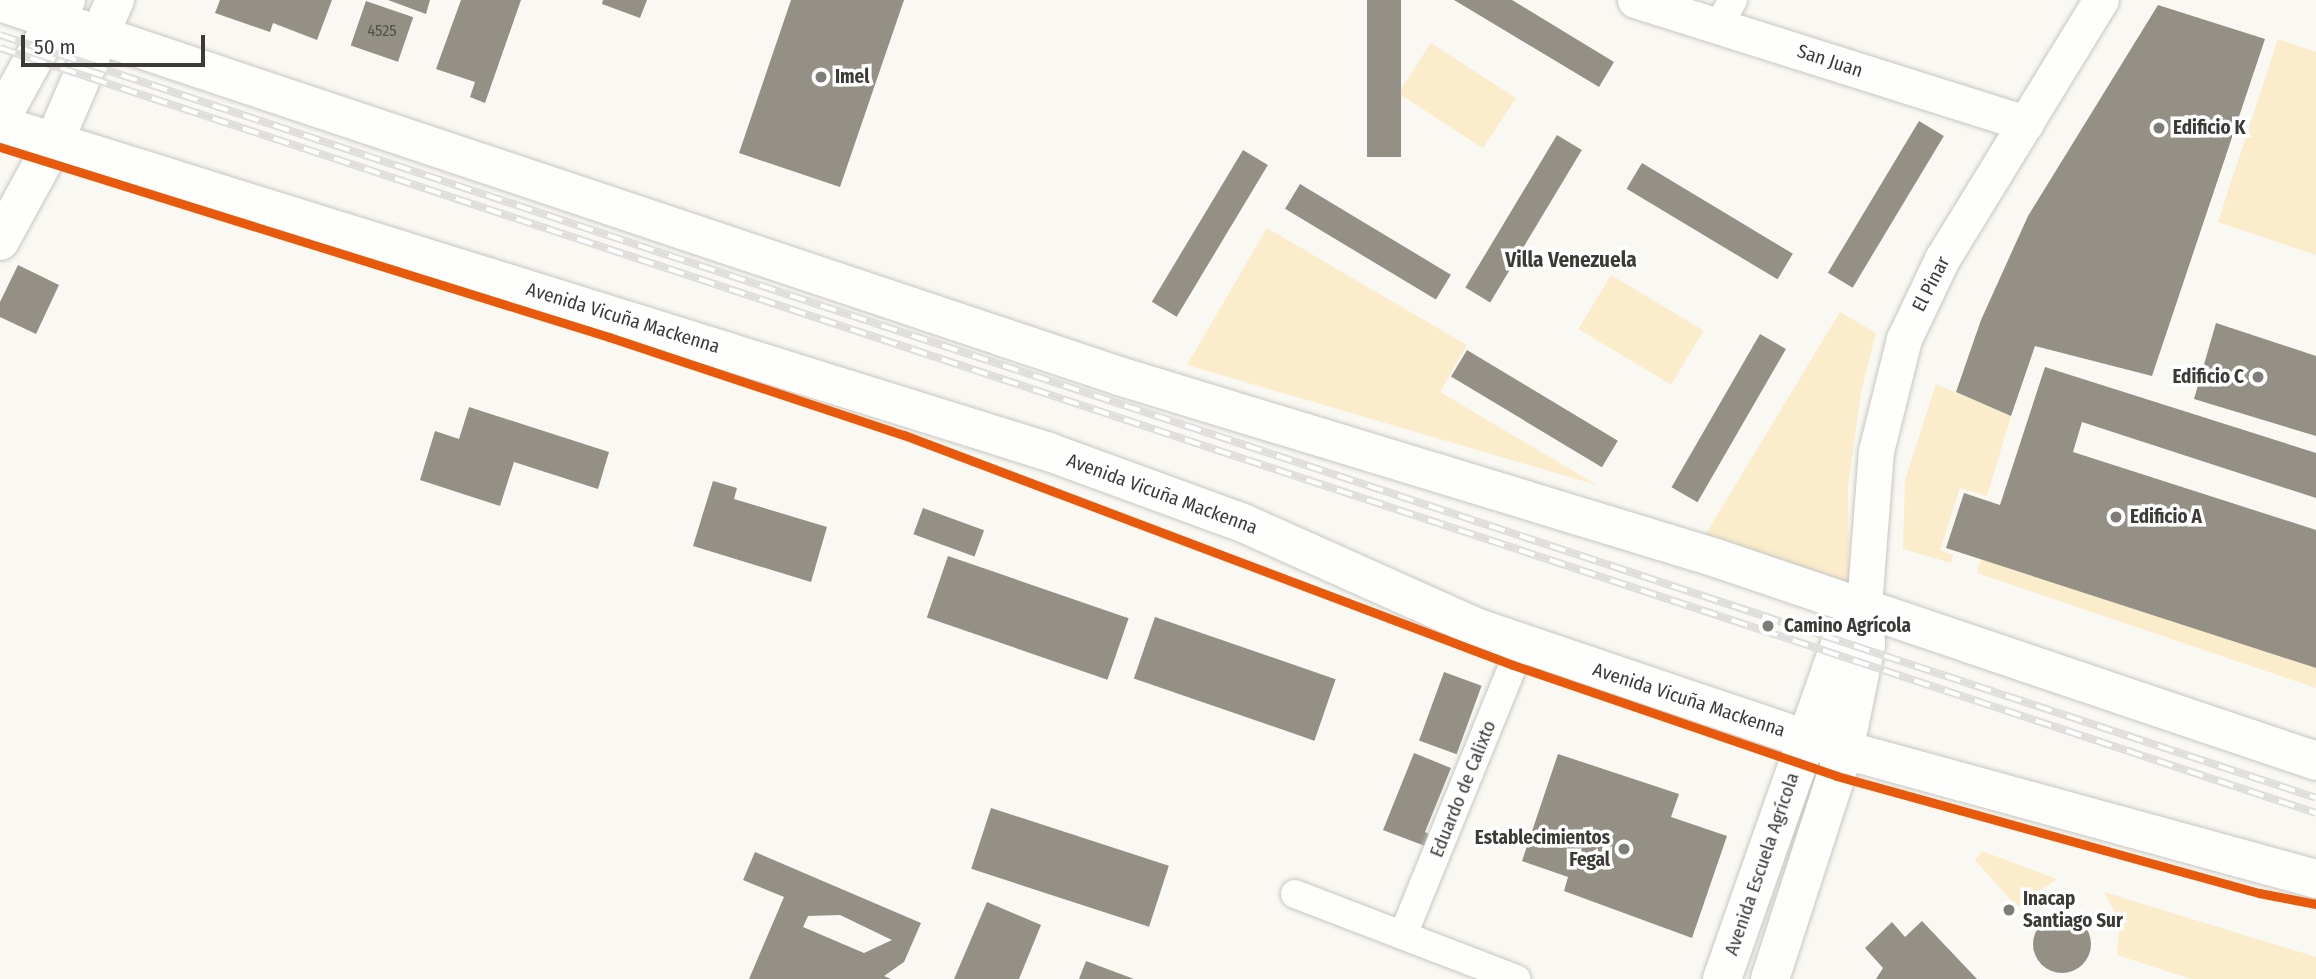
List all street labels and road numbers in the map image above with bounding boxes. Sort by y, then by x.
street label: San Juan [1794,40,1866,82]
street label: El Pinar [1907,253,1955,315]
street label: Avenida Vicuña Mackenna [524,278,722,358]
street label: Avenida Vicuña Mackenna [1064,449,1260,539]
street label: Avenida Vicuña Mackenna [1590,658,1788,742]
street label: Eduardo de Calixto [1425,717,1501,861]
street label: Avenida Escuela Agrícola [1720,770,1804,958]

